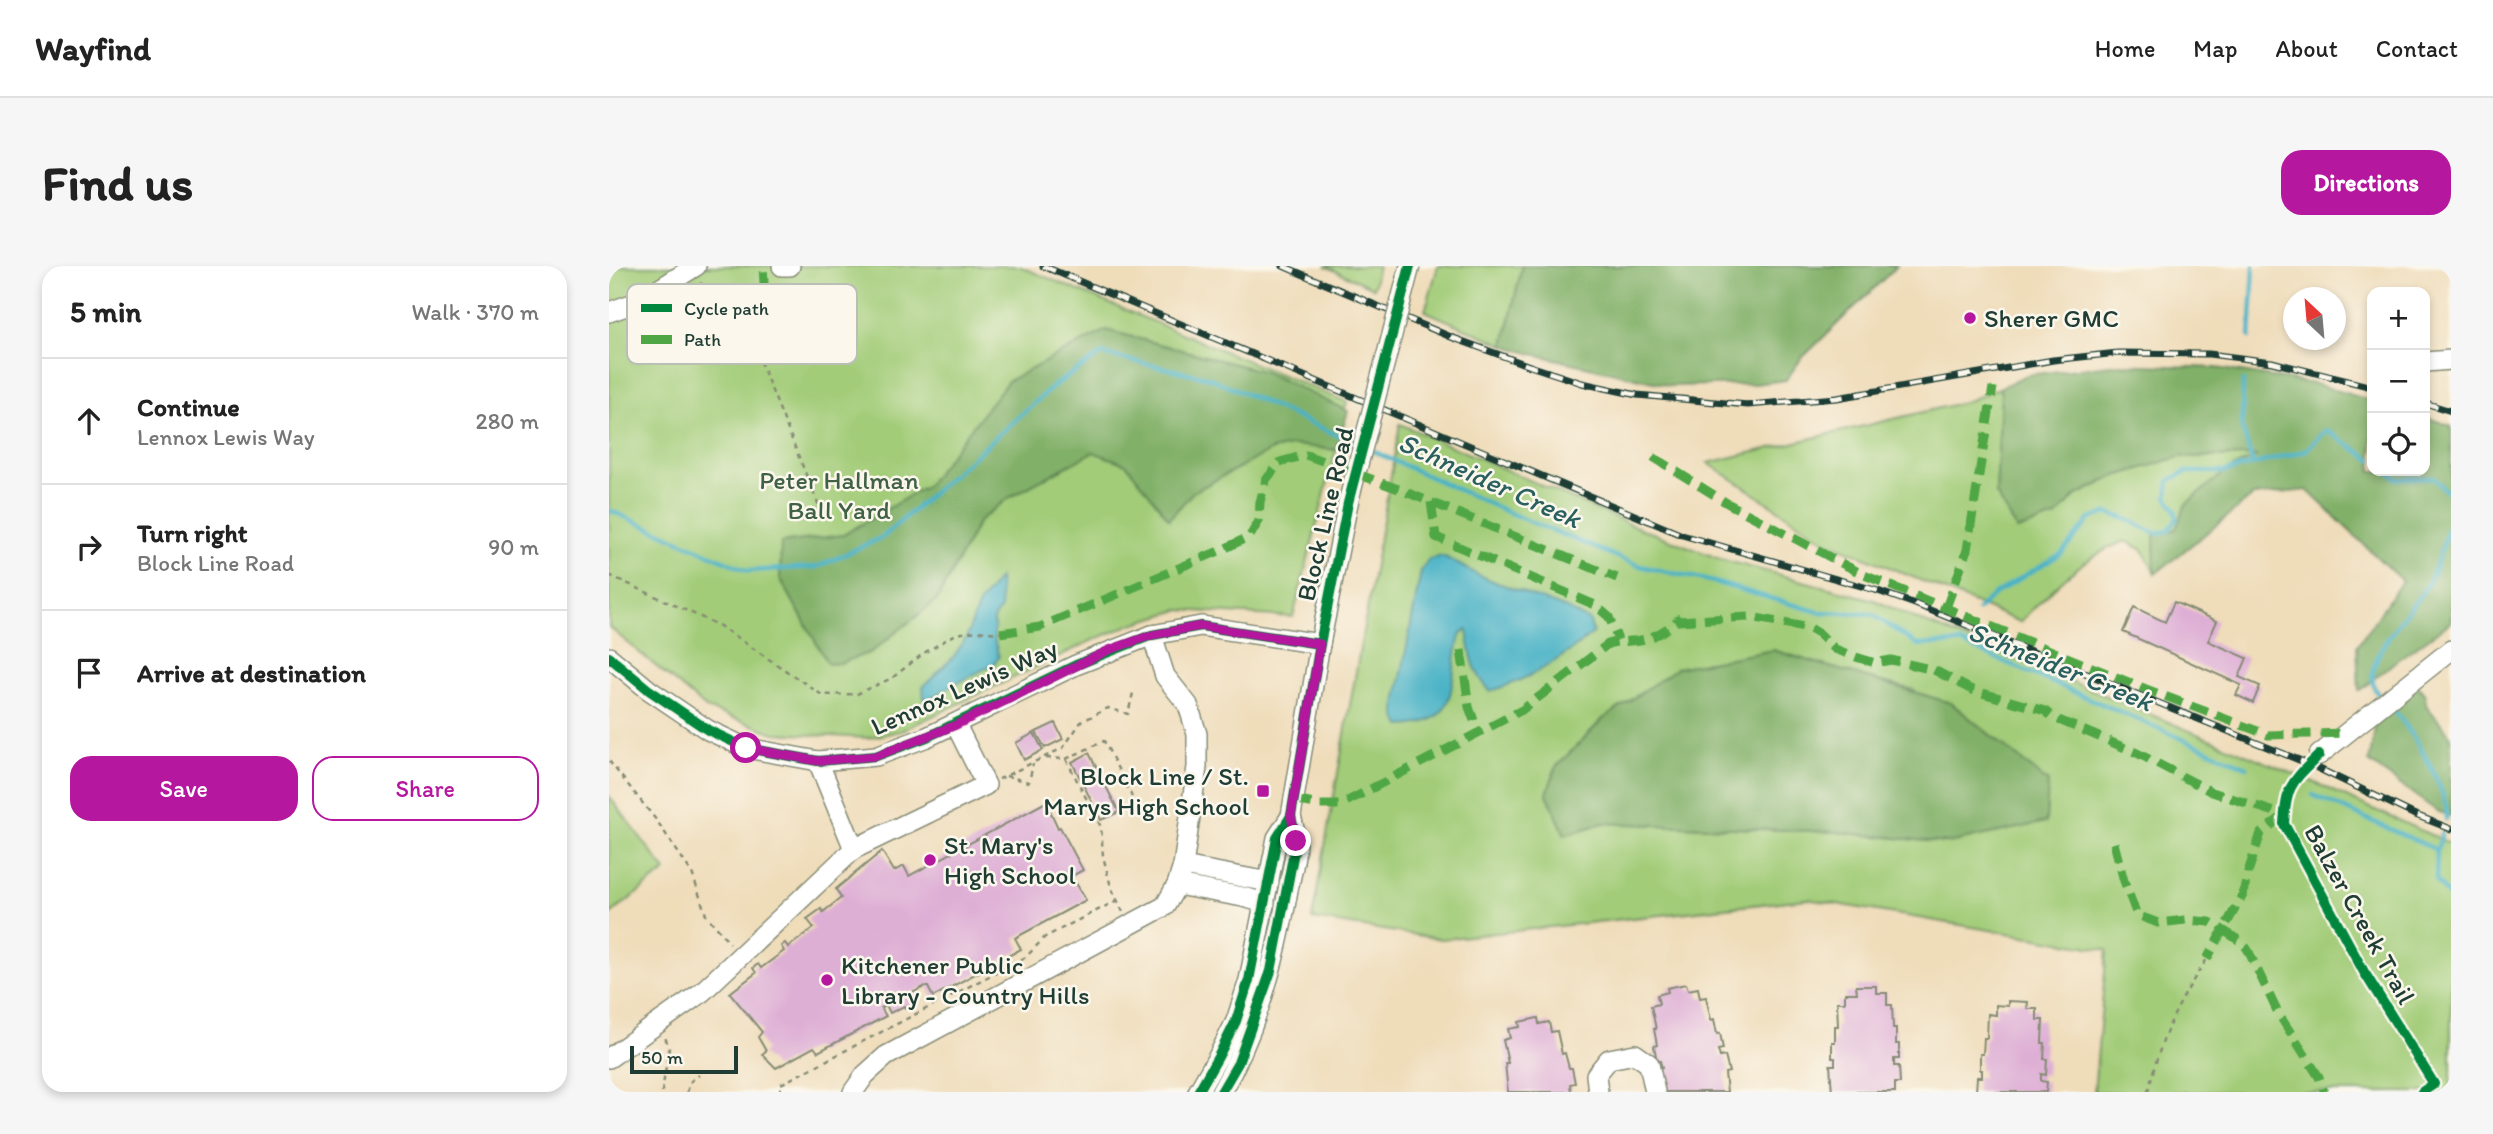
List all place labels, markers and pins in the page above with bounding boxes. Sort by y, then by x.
place label: Sherer GMC [1984,302,2119,334]
marker: Sherer GMC [1962,310,1978,326]
place label: Block Line / St. Marys High School [1043,760,1249,822]
marker: Block Line / St. Marys High School [1255,783,1271,799]
place label: St. Mary's High School [944,829,1076,891]
marker: St. Mary's High School [922,852,938,868]
place label: Kitchener Public Library - Country Hills [841,949,1089,1011]
marker: Kitchener Public Library - Country Hills [819,972,835,988]

